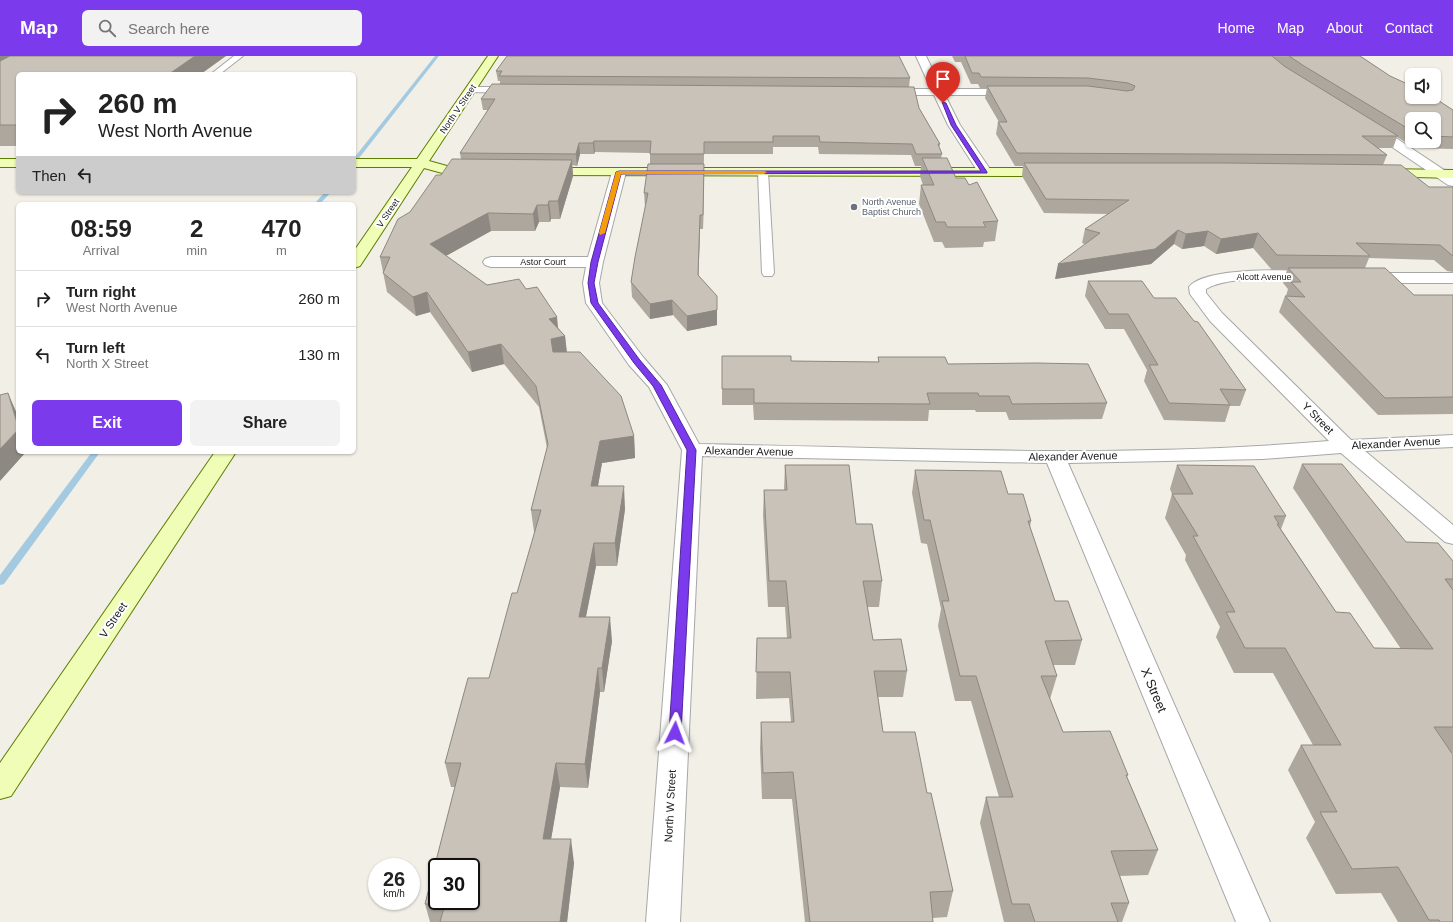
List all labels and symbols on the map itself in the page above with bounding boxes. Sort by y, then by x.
pin [926,62,960,103]
street label: North V Street [438,82,478,135]
street label: V Street [375,196,402,229]
place label: North Avenue Baptist Church [862,197,921,217]
marker: North Avenue Baptist Church [849,202,859,212]
street label: Astor Court [520,257,566,267]
street label: Alcott Avenue [1237,272,1291,282]
street label: Y Street [1300,400,1336,436]
street label: Alexander Avenue [1351,435,1441,451]
street label: Alexander Avenue [704,444,794,458]
street label: Alexander Avenue [1028,449,1118,463]
street label: V Street [97,600,129,640]
street label: X Street [1138,665,1170,715]
position arrow [654,712,696,754]
street label: North W Street [662,769,678,843]
speed limit sign: 30 [428,858,480,910]

